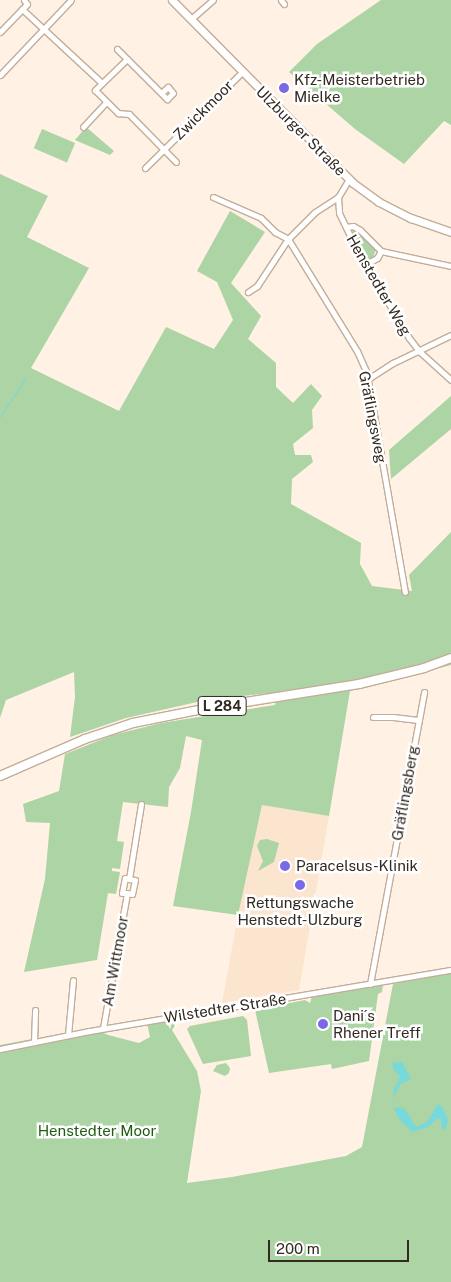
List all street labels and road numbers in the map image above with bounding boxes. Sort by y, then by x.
street label: Zwickmoor [169,76,237,144]
street label: Ulzburger Straße [252,82,350,180]
street label: Henstedter Weg [343,231,415,339]
street label: Gräflingsweg [355,369,391,465]
road number: L 284 [197,694,247,718]
street label: Gräflingsberg [388,744,422,842]
street label: Am Wittmoor [98,914,132,1008]
street label: Wilstedter Straße [163,989,287,1027]

